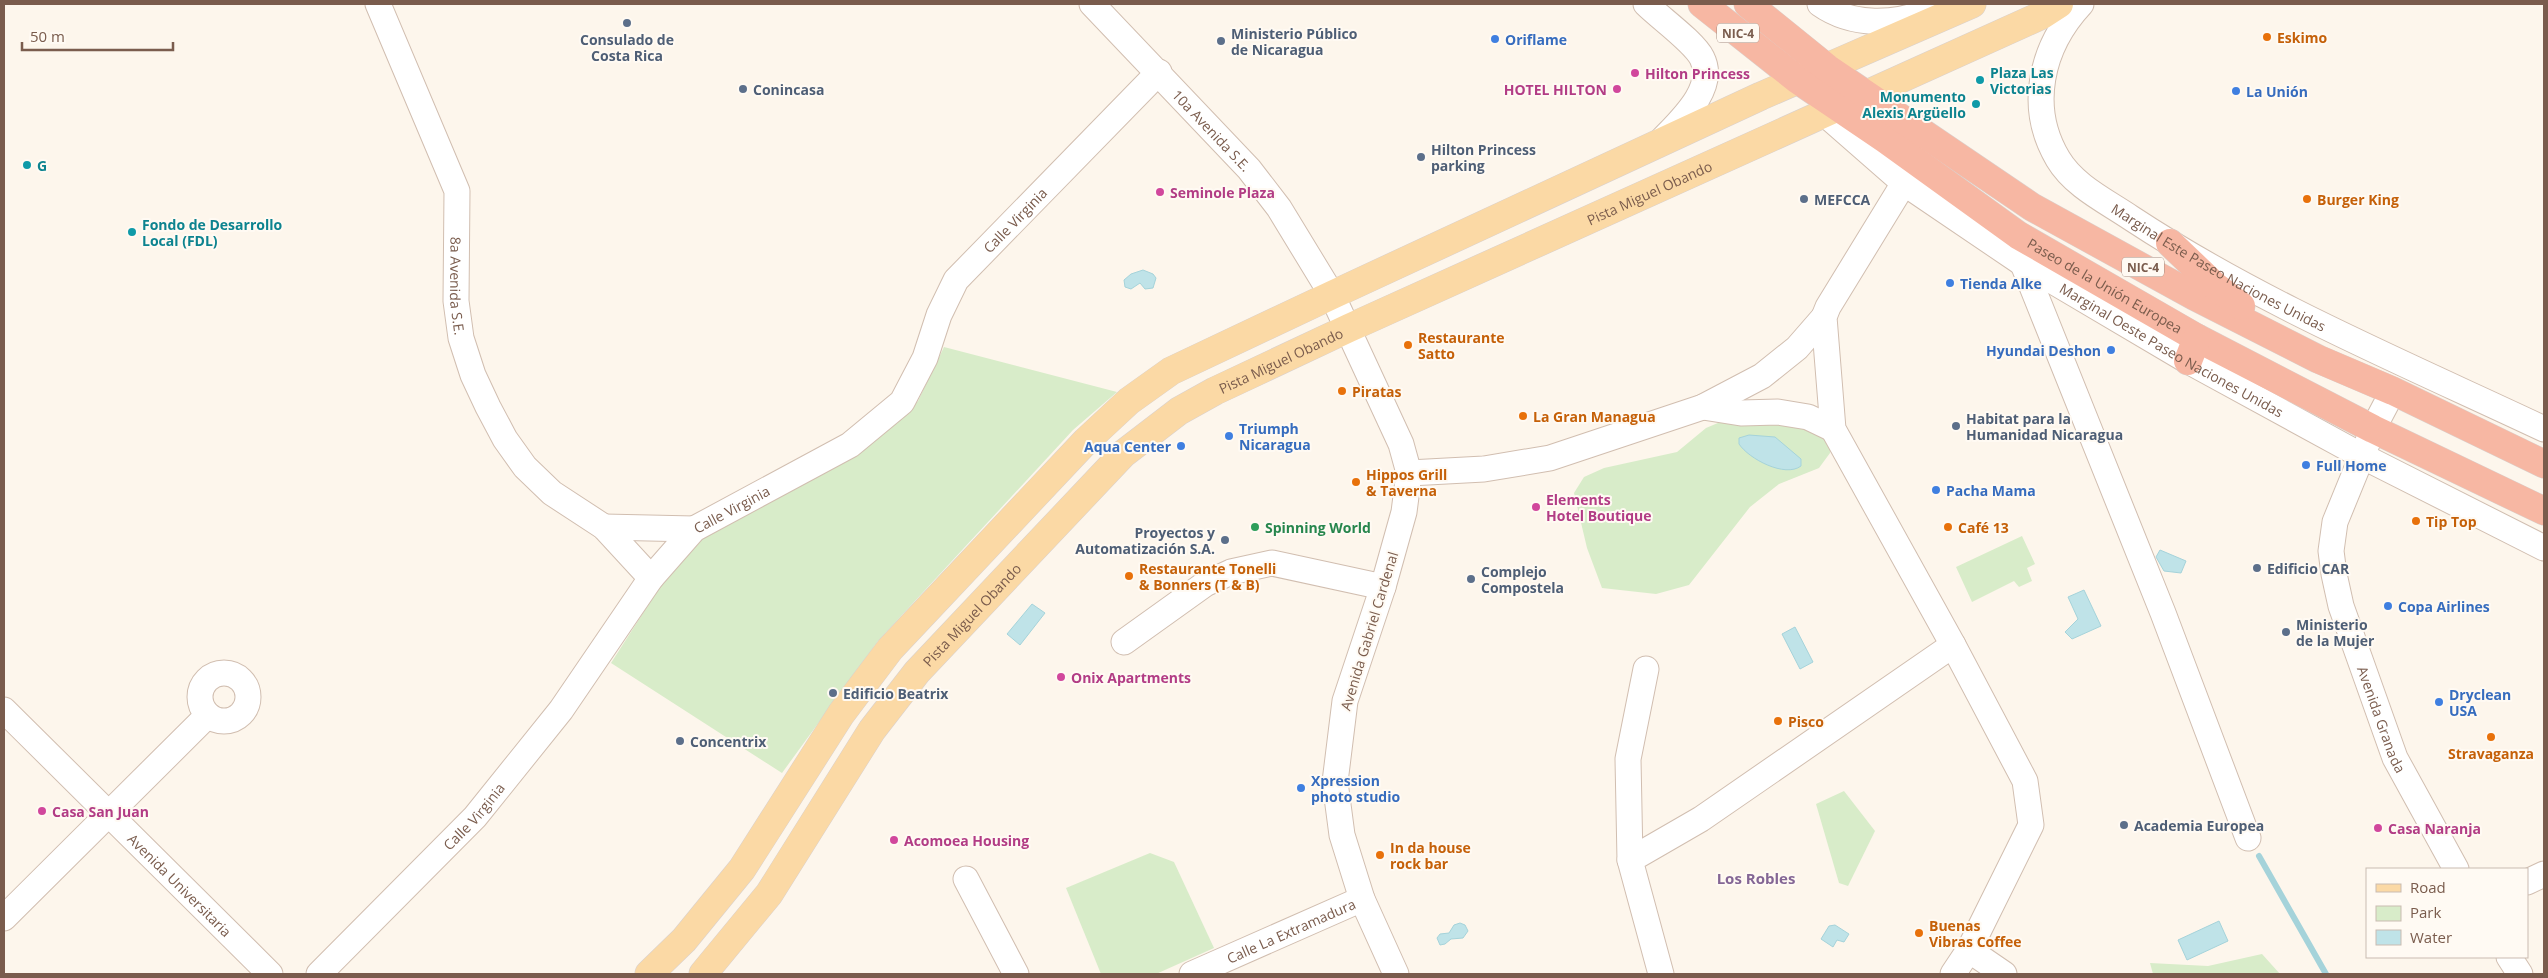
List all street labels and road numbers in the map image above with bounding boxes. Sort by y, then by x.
road number: NIC-4 [1717,23,1759,42]
street label: 10a Avenida S.E. [1168,85,1255,175]
street label: Pista Miguel Obando [1584,156,1715,229]
street label: Calle Virginia [979,183,1051,257]
street label: Marginal Este Paseo Naciones Unidas [2108,199,2330,335]
street label: Paseo de la Unión Europea [2024,233,2186,337]
street label: 8a Avenida S.E. [447,237,470,336]
road number: NIC-4 [2122,258,2164,276]
street label: Marginal Oeste Paseo Naciones Unidas [2057,278,2287,421]
street label: Pista Miguel Obando [1215,323,1346,398]
street label: Calle Virginia [690,481,773,537]
street label: Avenida Gabriel Cardenal [1336,549,1402,713]
street label: Pista Miguel Obando [918,559,1025,670]
street label: Avenida Granada [2354,663,2411,776]
street label: Calle Virginia [438,779,508,854]
street label: Avenida Universitaria [124,829,236,940]
street label: Calle La Extramadura [1223,894,1358,967]

